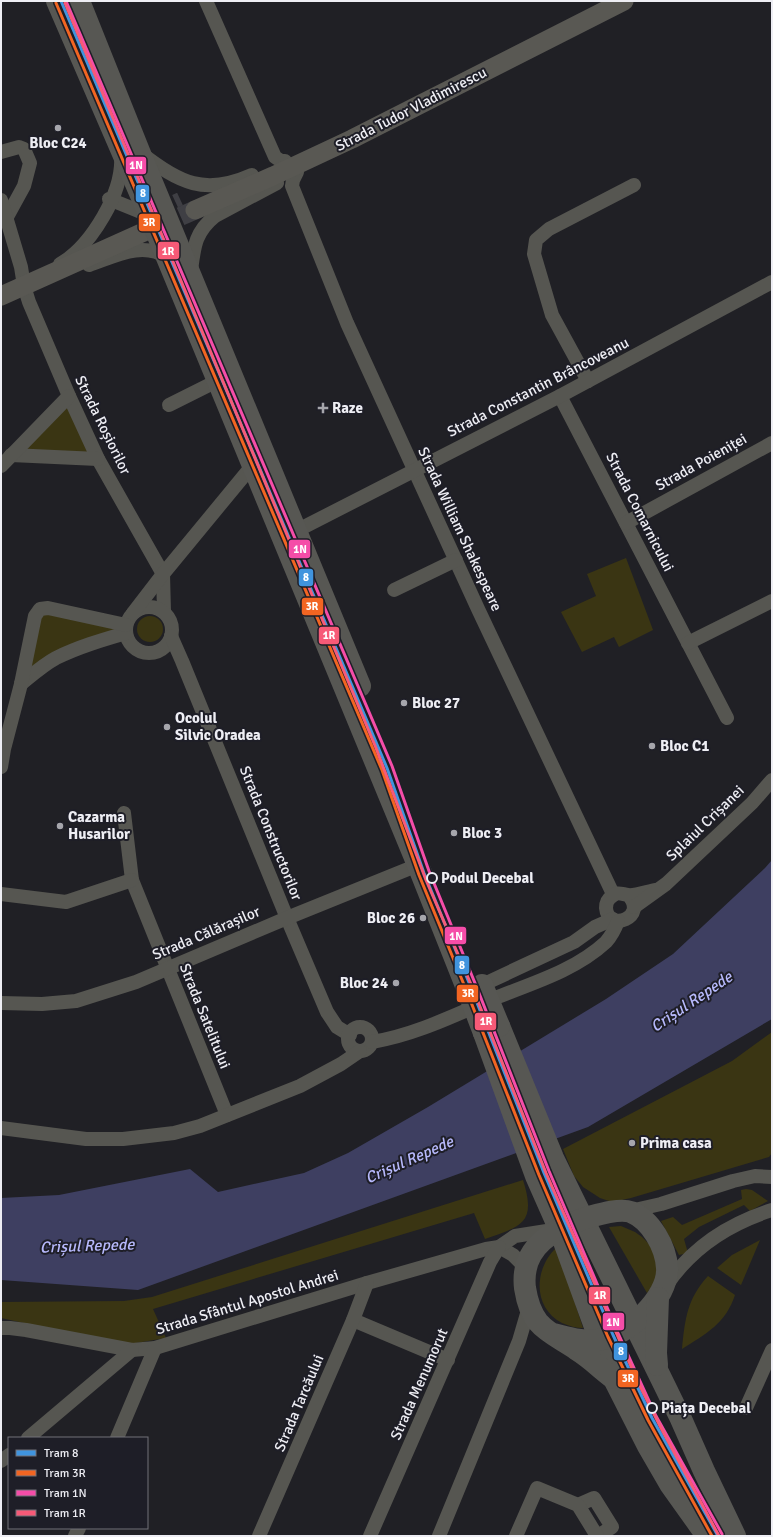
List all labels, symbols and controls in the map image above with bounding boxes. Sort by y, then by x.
street label: Strada Tudor Vladimirescu [332,63,490,155]
marker: Bloc C24 [53,123,63,133]
place label: Bloc C24 [29,134,87,152]
line badge: 1N [125,156,147,175]
text: 1N [129,159,143,172]
line badge: 8 [135,184,150,203]
text: 8 [140,187,146,200]
line badge: 3R [138,213,161,232]
text: 3R [143,216,156,229]
line badge: 1R [157,241,180,260]
text: 1R [162,245,175,258]
street label: Strada Constantin Brâncoveanu [444,333,632,441]
street label: Strada Roșiorilor [71,373,135,478]
place label: Raze [332,399,363,417]
marker: Raze [317,402,329,414]
street label: Strada Poieniței [652,429,750,495]
street label: Strada William Shakespeare [414,444,506,614]
street label: Strada Comarnicului [602,449,678,575]
line badge: 1N [288,539,311,559]
text: 1N [293,543,307,556]
line badge: 8 [298,568,314,587]
text: 8 [303,571,309,584]
line badge: 3R [301,597,324,616]
text: 3R [306,600,319,613]
line badge: 1R [318,626,340,645]
text: 1R [323,629,336,642]
place label: Bloc 27 [412,694,460,712]
marker: Bloc 27 [399,698,409,708]
place label: Ocolul Silvic Oradea [175,709,261,744]
marker: Ocolul Silvic Oradea [162,722,172,732]
place label: Bloc C1 [660,737,709,755]
marker: Bloc C1 [647,741,657,751]
street label: Strada Constructorilor [236,763,306,903]
street label: Splaiul Crișanei [662,781,748,865]
place label: Cazarma Husarilor [68,808,130,843]
marker: Cazarma Husarilor [55,821,65,831]
place label: Bloc 3 [462,824,502,842]
marker: Bloc 3 [449,828,459,838]
place label: Podul Decebal [441,869,534,887]
marker: Podul Decebal [426,872,438,884]
street label: Strada Călărașilor [149,902,263,964]
place label: Bloc 26 [367,909,415,927]
marker: Bloc 26 [418,913,428,923]
line badge: 1N [444,926,467,945]
text: 1N [449,930,463,943]
line badge: 8 [454,955,470,975]
text: 8 [459,959,465,972]
street label: Strada Satelitului [176,961,234,1071]
water label: Crișul Repede [647,967,737,1037]
place label: Bloc 24 [340,974,388,992]
marker: Bloc 24 [391,978,401,988]
line badge: 3R [456,984,479,1003]
text: 3R [462,987,475,1000]
line badge: 1R [474,1012,497,1031]
text: 1R [480,1015,493,1028]
water label: Crișul Repede [362,1131,458,1188]
place label: Prima casa [640,1134,712,1152]
marker: Prima casa [627,1138,637,1148]
water label: Crișul Repede [39,1234,136,1258]
street label: Strada Sfântul Apostol Andrei [154,1266,340,1338]
line badge: 1R [588,1286,611,1305]
text: 1R [594,1289,607,1302]
line badge: 1N [602,1312,625,1331]
text: 1N [606,1316,620,1329]
street label: Strada Menumorut [386,1325,452,1443]
line badge: 8 [613,1342,628,1361]
text: 8 [618,1345,624,1358]
street label: Strada Tarcăului [270,1352,328,1454]
line badge: 3R [617,1369,639,1388]
text: 3R [622,1372,635,1385]
place label: Piața Decebal [661,1399,751,1418]
marker: Piața Decebal [646,1402,658,1414]
legend [8,1437,148,1529]
text: Tram 8 [44,1446,78,1461]
text: Tram 3R [44,1466,86,1481]
text: Tram 1N [44,1486,87,1501]
text: Tram 1R [44,1506,86,1521]

